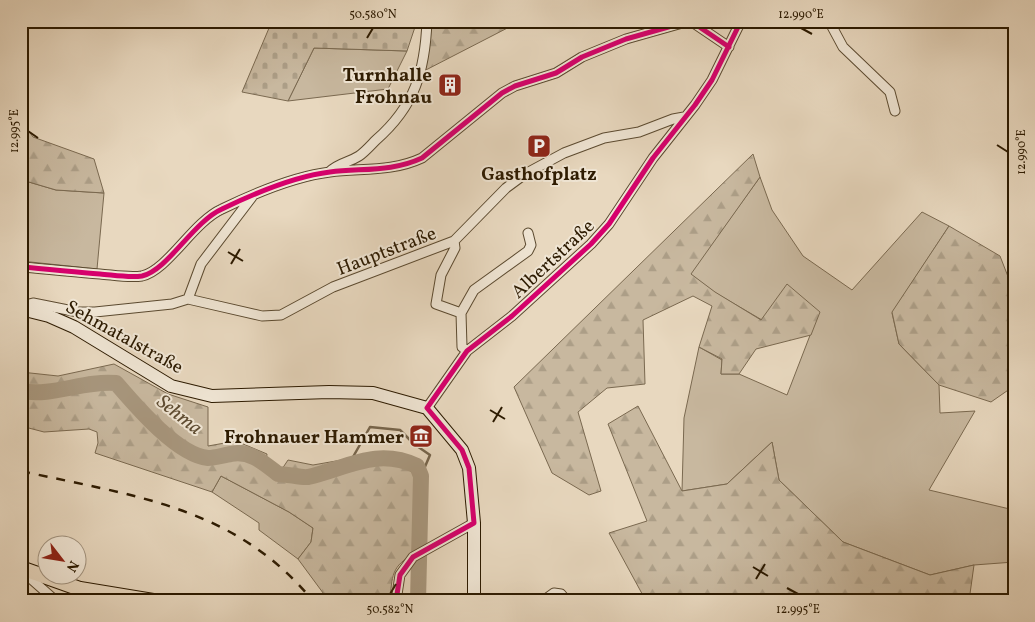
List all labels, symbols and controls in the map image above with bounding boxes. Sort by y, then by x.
text: 50.580°N [349,7,397,23]
text: 12.990°E [778,7,824,23]
place label: Turnhalle Frohnau [342,63,432,111]
building icon: Turnhalle Frohnau [437,72,463,98]
text: 12.995°E [7,109,23,153]
text: 12.990°E [1014,129,1030,175]
parking icon: Gasthofplatz [526,133,552,159]
place label: Gasthofplatz [481,162,597,188]
street label: Albertstraße [506,214,601,305]
street label: Hauptstraße [333,221,440,283]
street label: Sehmatalstraße [60,295,188,381]
water label: Sehma [150,389,208,442]
museum icon: Frohnauer Hammer [408,423,434,449]
place label: Frohnauer Hammer [224,425,404,451]
north arrow [38,534,88,584]
text: N [61,557,83,575]
text: 50.582°N [367,602,413,618]
text: 12.995°E [776,602,820,618]

